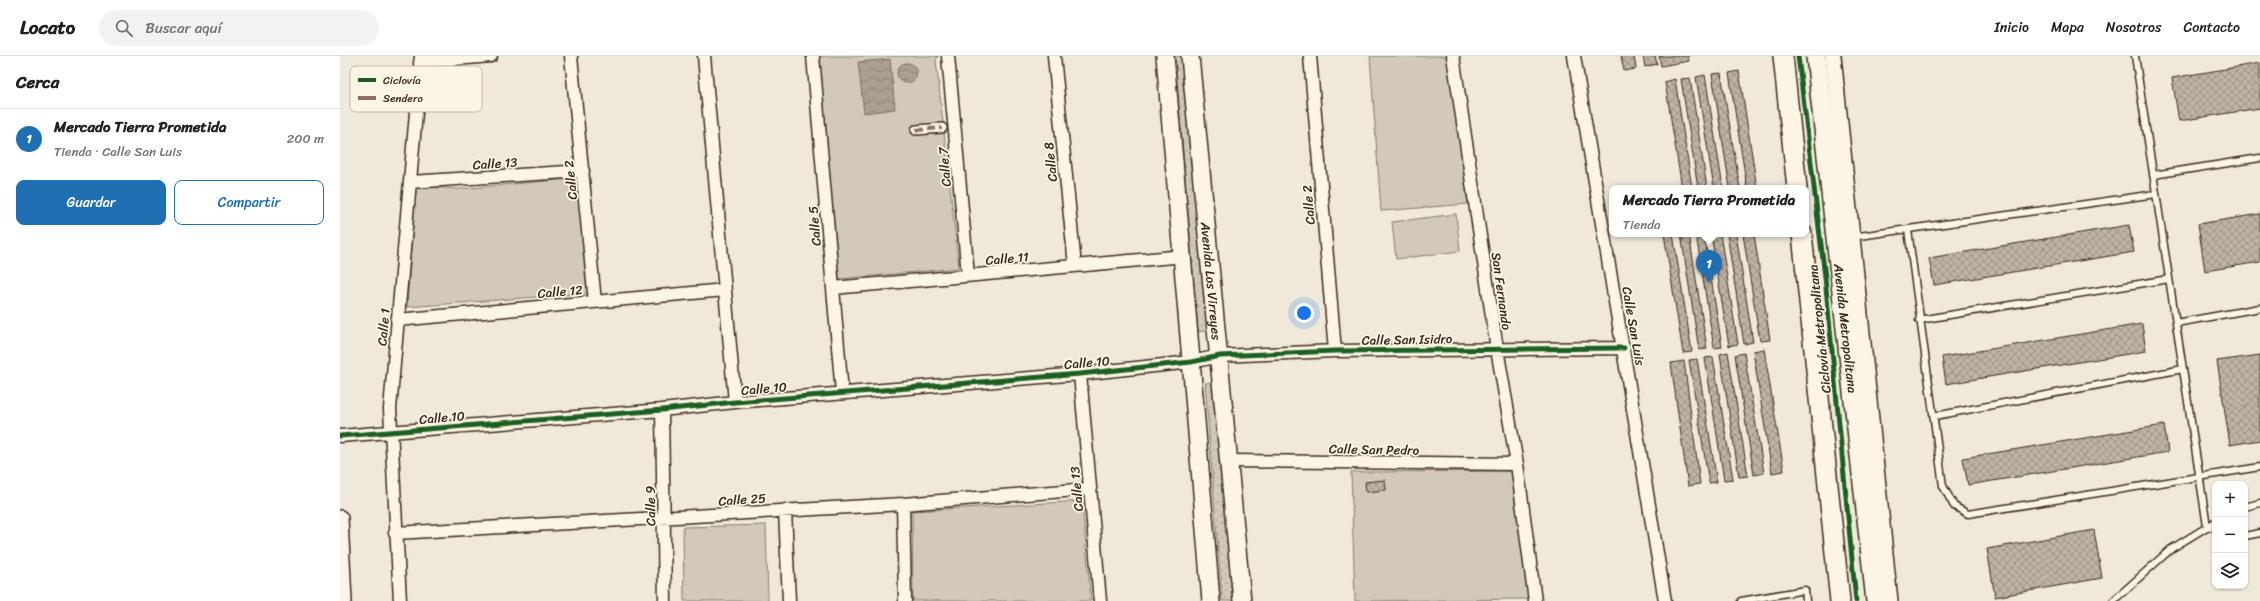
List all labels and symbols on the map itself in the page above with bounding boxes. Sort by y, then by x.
legend [350,66,482,112]
text: Ciclovía [383,71,421,90]
text: Sendero [383,89,423,108]
street label: Calle 8 [1037,141,1064,183]
street label: Calle 7 [931,145,958,188]
street label: Calle 13 [472,150,518,177]
street label: Calle 2 [557,159,584,201]
street label: Calle 2 [1295,184,1322,226]
street label: Calle 5 [801,205,828,247]
street label: Avenida Los Virreyes [1194,220,1228,341]
street label: Calle 11 [984,245,1030,272]
pin: 1 [1696,250,1722,283]
street label: San Fernando [1485,251,1518,332]
street label: Avenida Metropolitana [1827,262,1864,395]
street label: Ciclovía Metropolitana [1801,263,1838,394]
street label: Calle 12 [537,278,584,305]
street label: Calle San Luis [1615,285,1652,368]
your location [1294,303,1314,323]
street label: Calle 1 [370,307,397,347]
street label: Calle San Isidro [1361,327,1453,352]
street label: Calle 10 [1063,349,1111,376]
street label: Calle 10 [740,375,788,402]
street label: Calle 10 [418,404,466,431]
street label: Calle San Pedro [1329,437,1420,462]
street label: Calle 13 [1063,466,1090,512]
street label: Calle 9 [639,486,662,526]
street label: Calle 25 [718,486,767,513]

